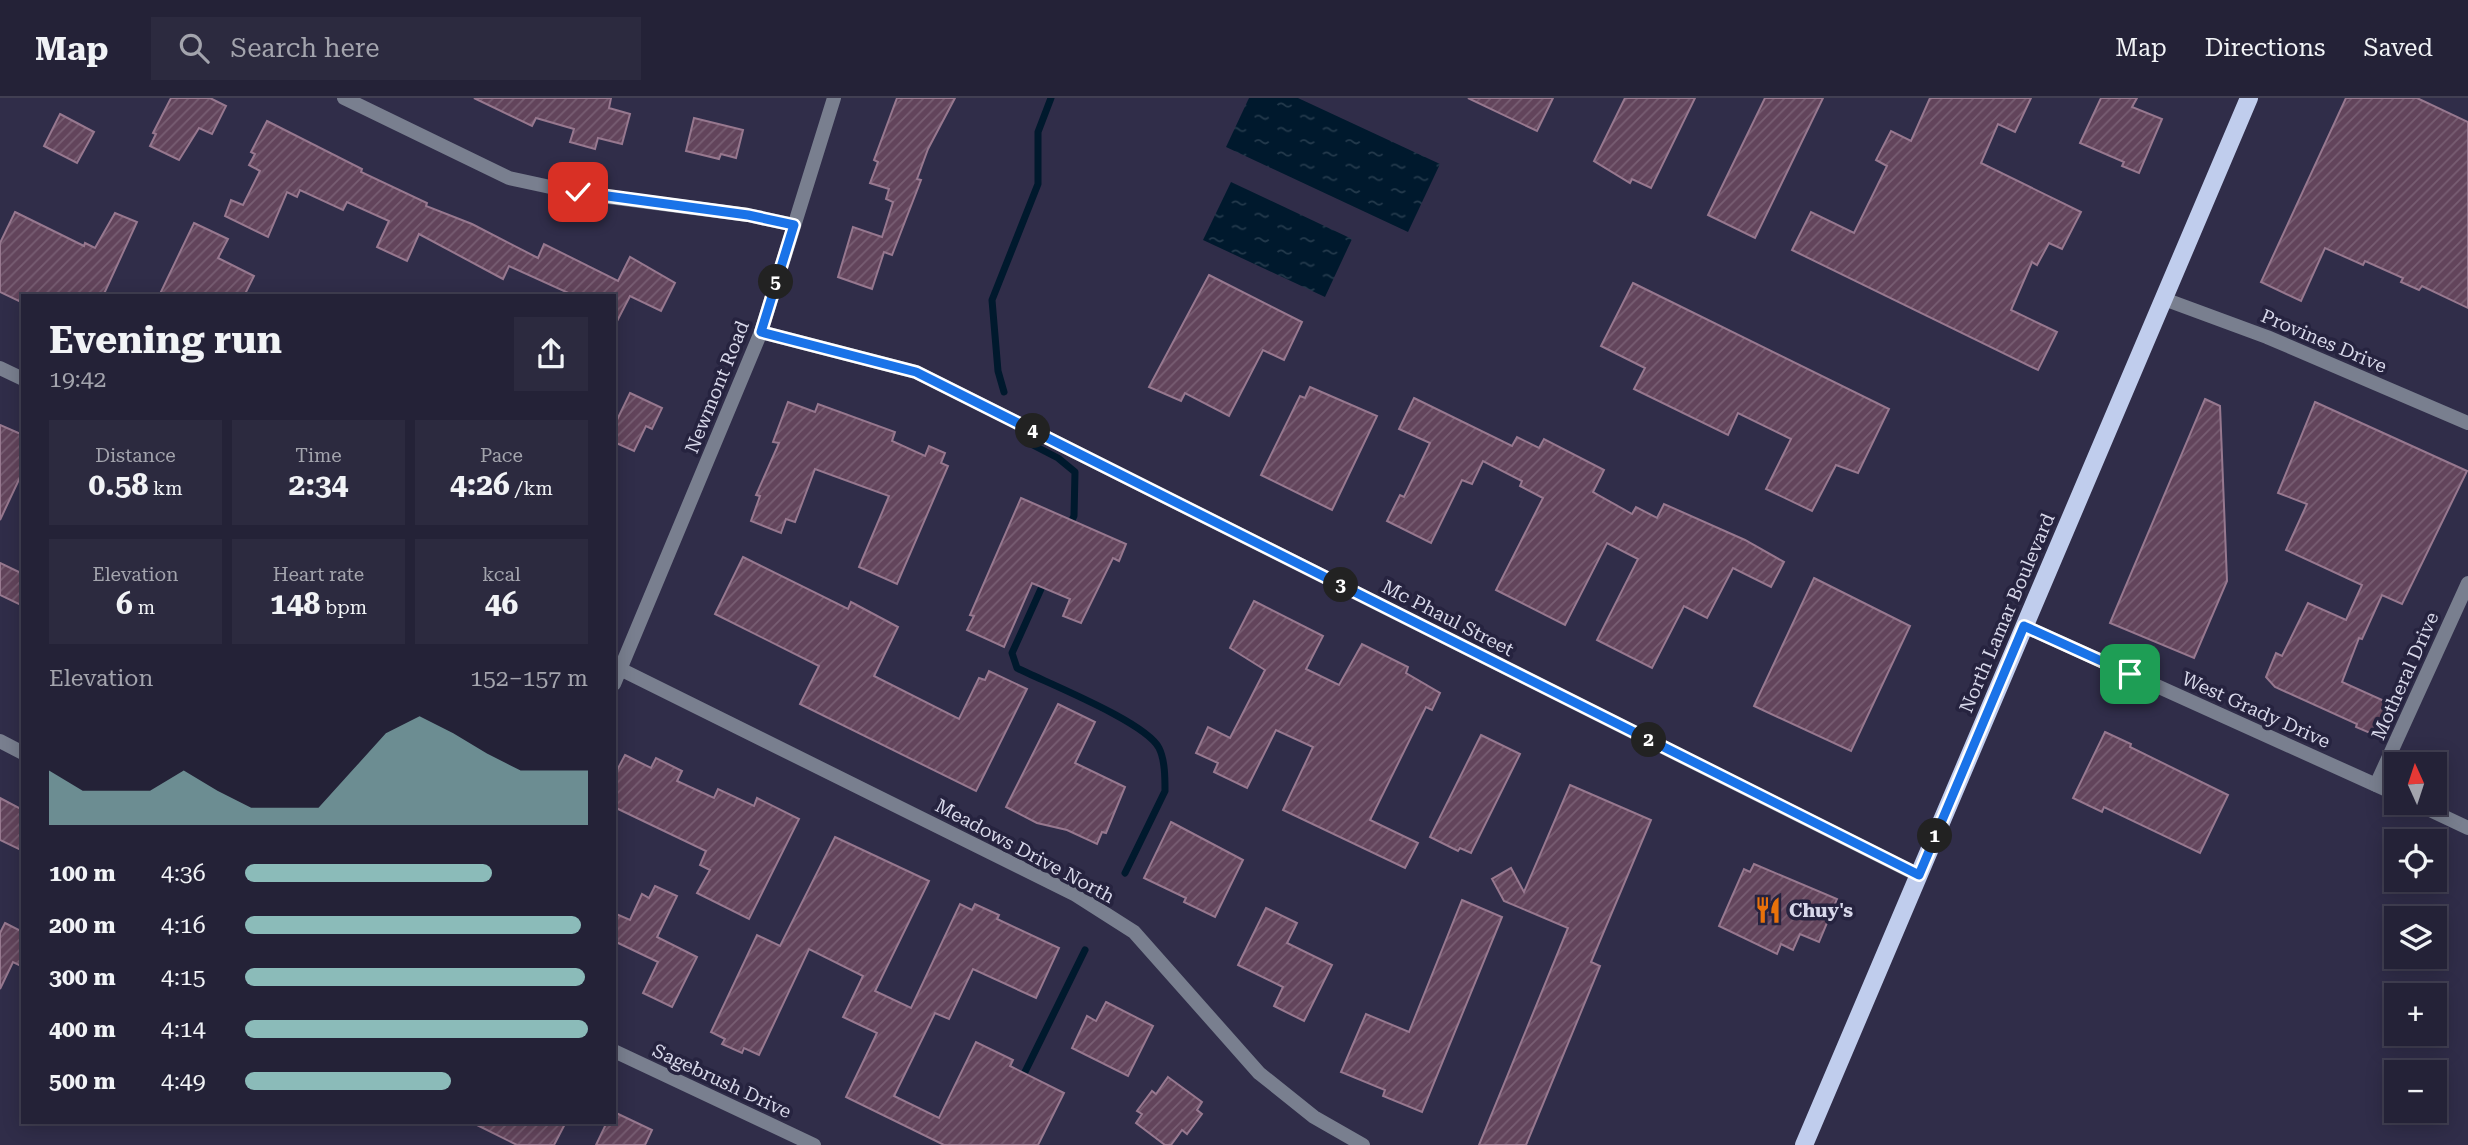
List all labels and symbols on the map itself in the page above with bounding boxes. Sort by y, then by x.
pin [548,162,608,222]
pin: 5 [758,264,794,300]
street label: Provines Drive [2258,304,2390,378]
street label: Newmont Road [680,317,754,457]
pin: 4 [1016,414,1050,448]
street label: North Lamar Boulevard [1954,510,2060,716]
pin: 3 [1324,568,1358,602]
street label: Mc Phaul Street [1378,575,1518,661]
street label: Motheral Drive [2367,608,2443,744]
pin [2100,644,2160,704]
street label: West Grady Drive [2178,667,2334,753]
pin: 2 [1632,722,1666,758]
north arrow [2384,752,2446,816]
street label: Meadows Drive North [931,794,1119,908]
pin: 1 [1918,818,1952,854]
restaurant icon: Chuy's [1753,895,1783,925]
place label: Chuy's [1789,899,1853,922]
street label: Sagebrush Drive [649,1039,795,1123]

